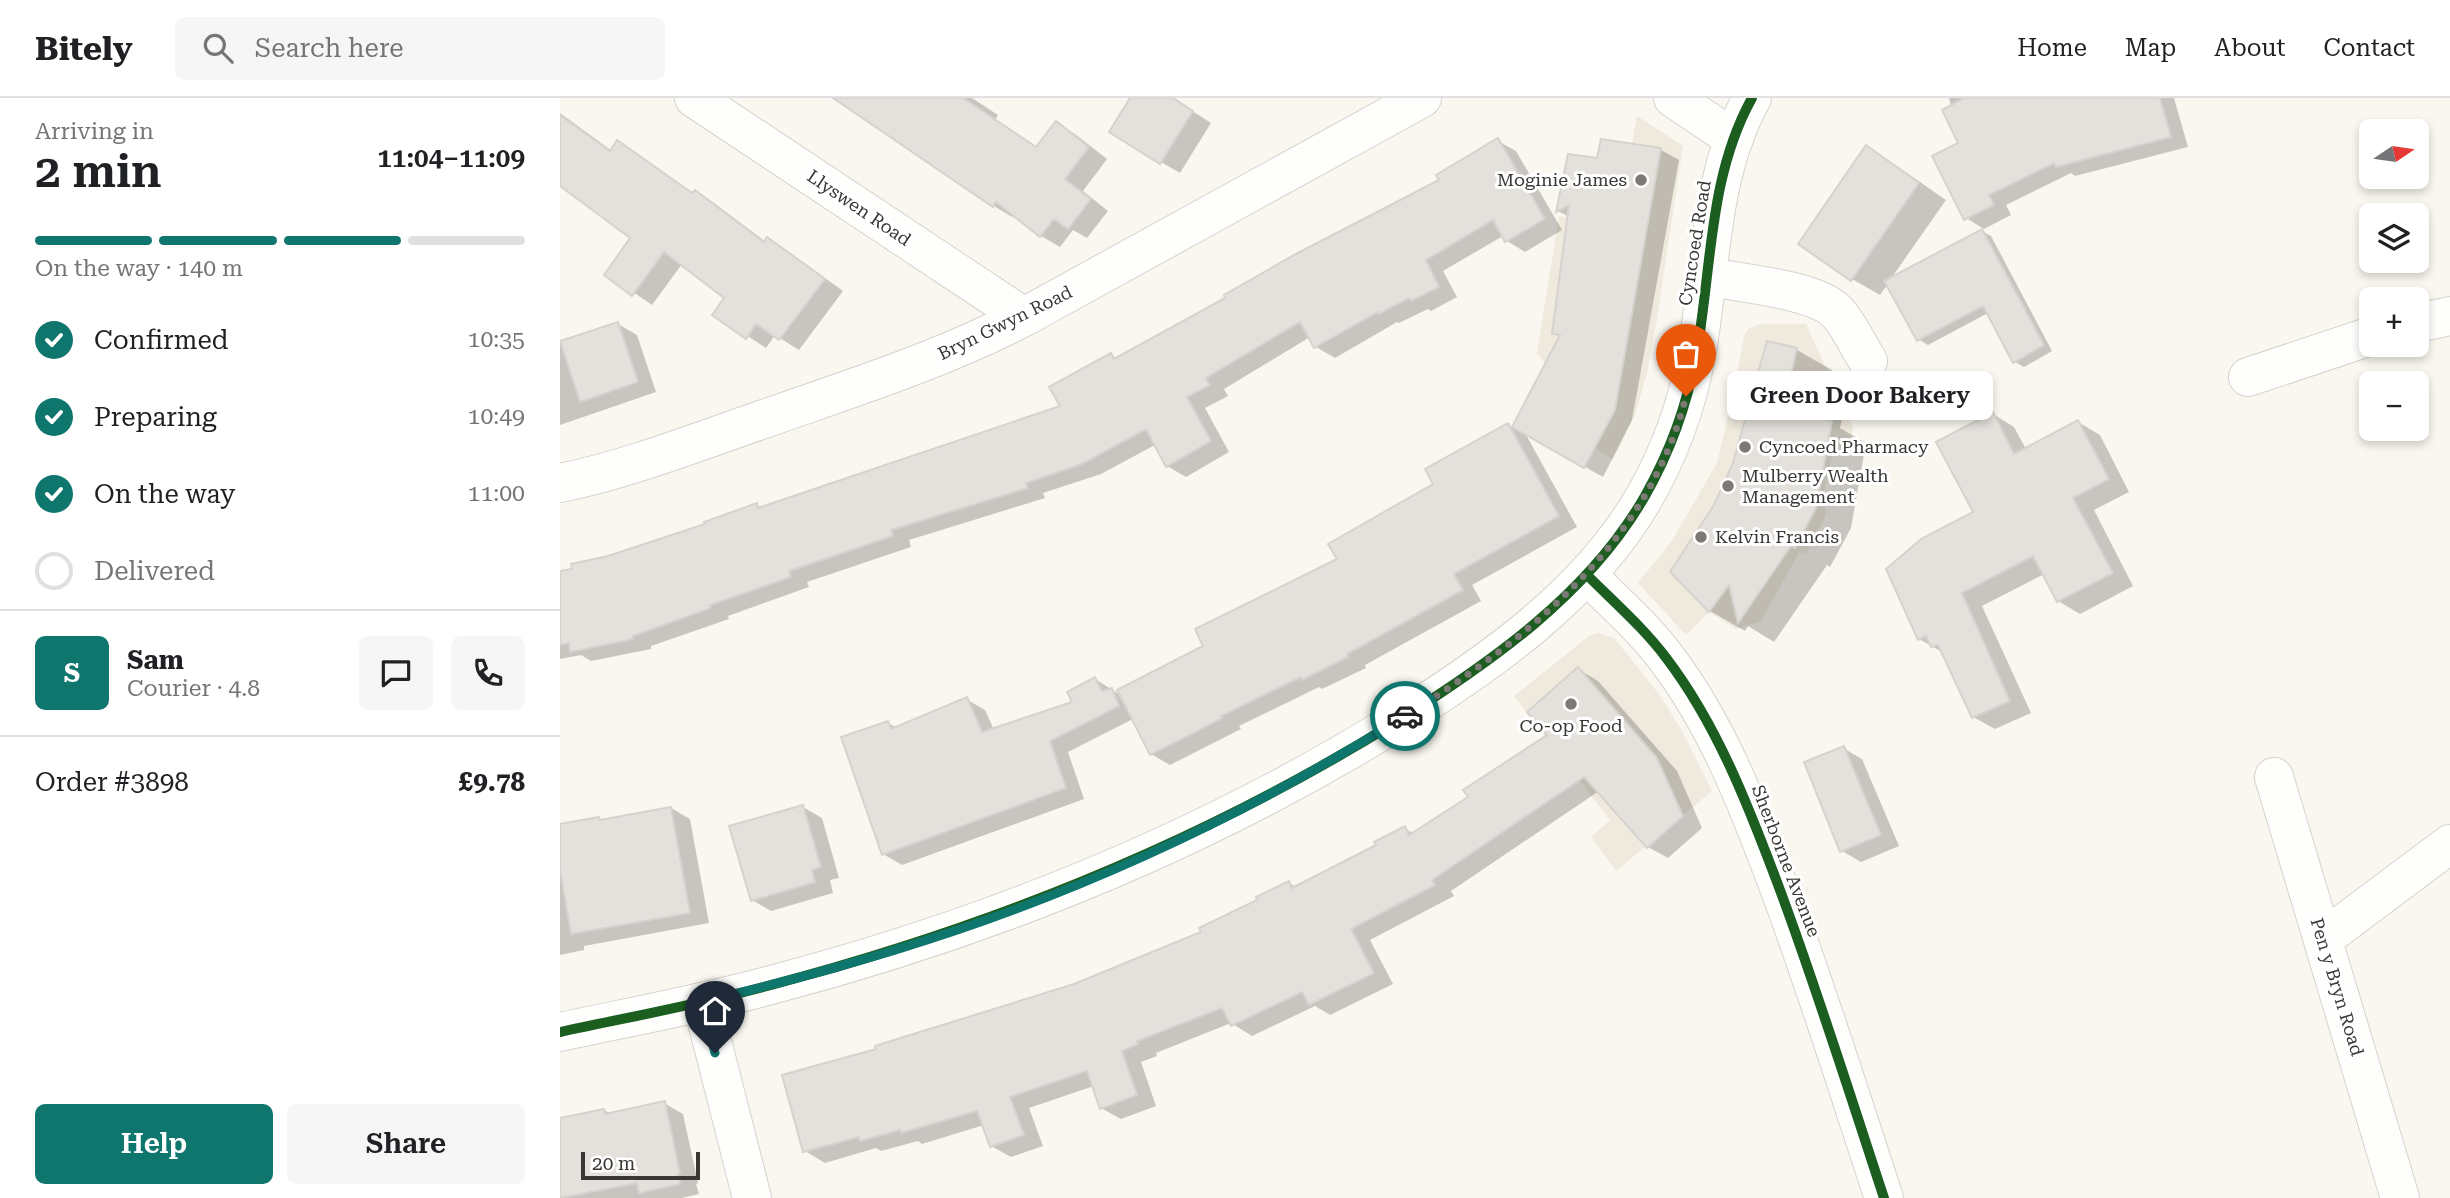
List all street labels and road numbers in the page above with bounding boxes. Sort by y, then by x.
street label: Llyswen Road [803,165,915,250]
street label: Cyncoed Road [1674,178,1715,307]
street label: Bryn Gwyn Road [934,281,1076,364]
street label: Sherborne Avenue [1748,782,1825,940]
street label: Pen y Bryn Road [2306,915,2369,1059]

